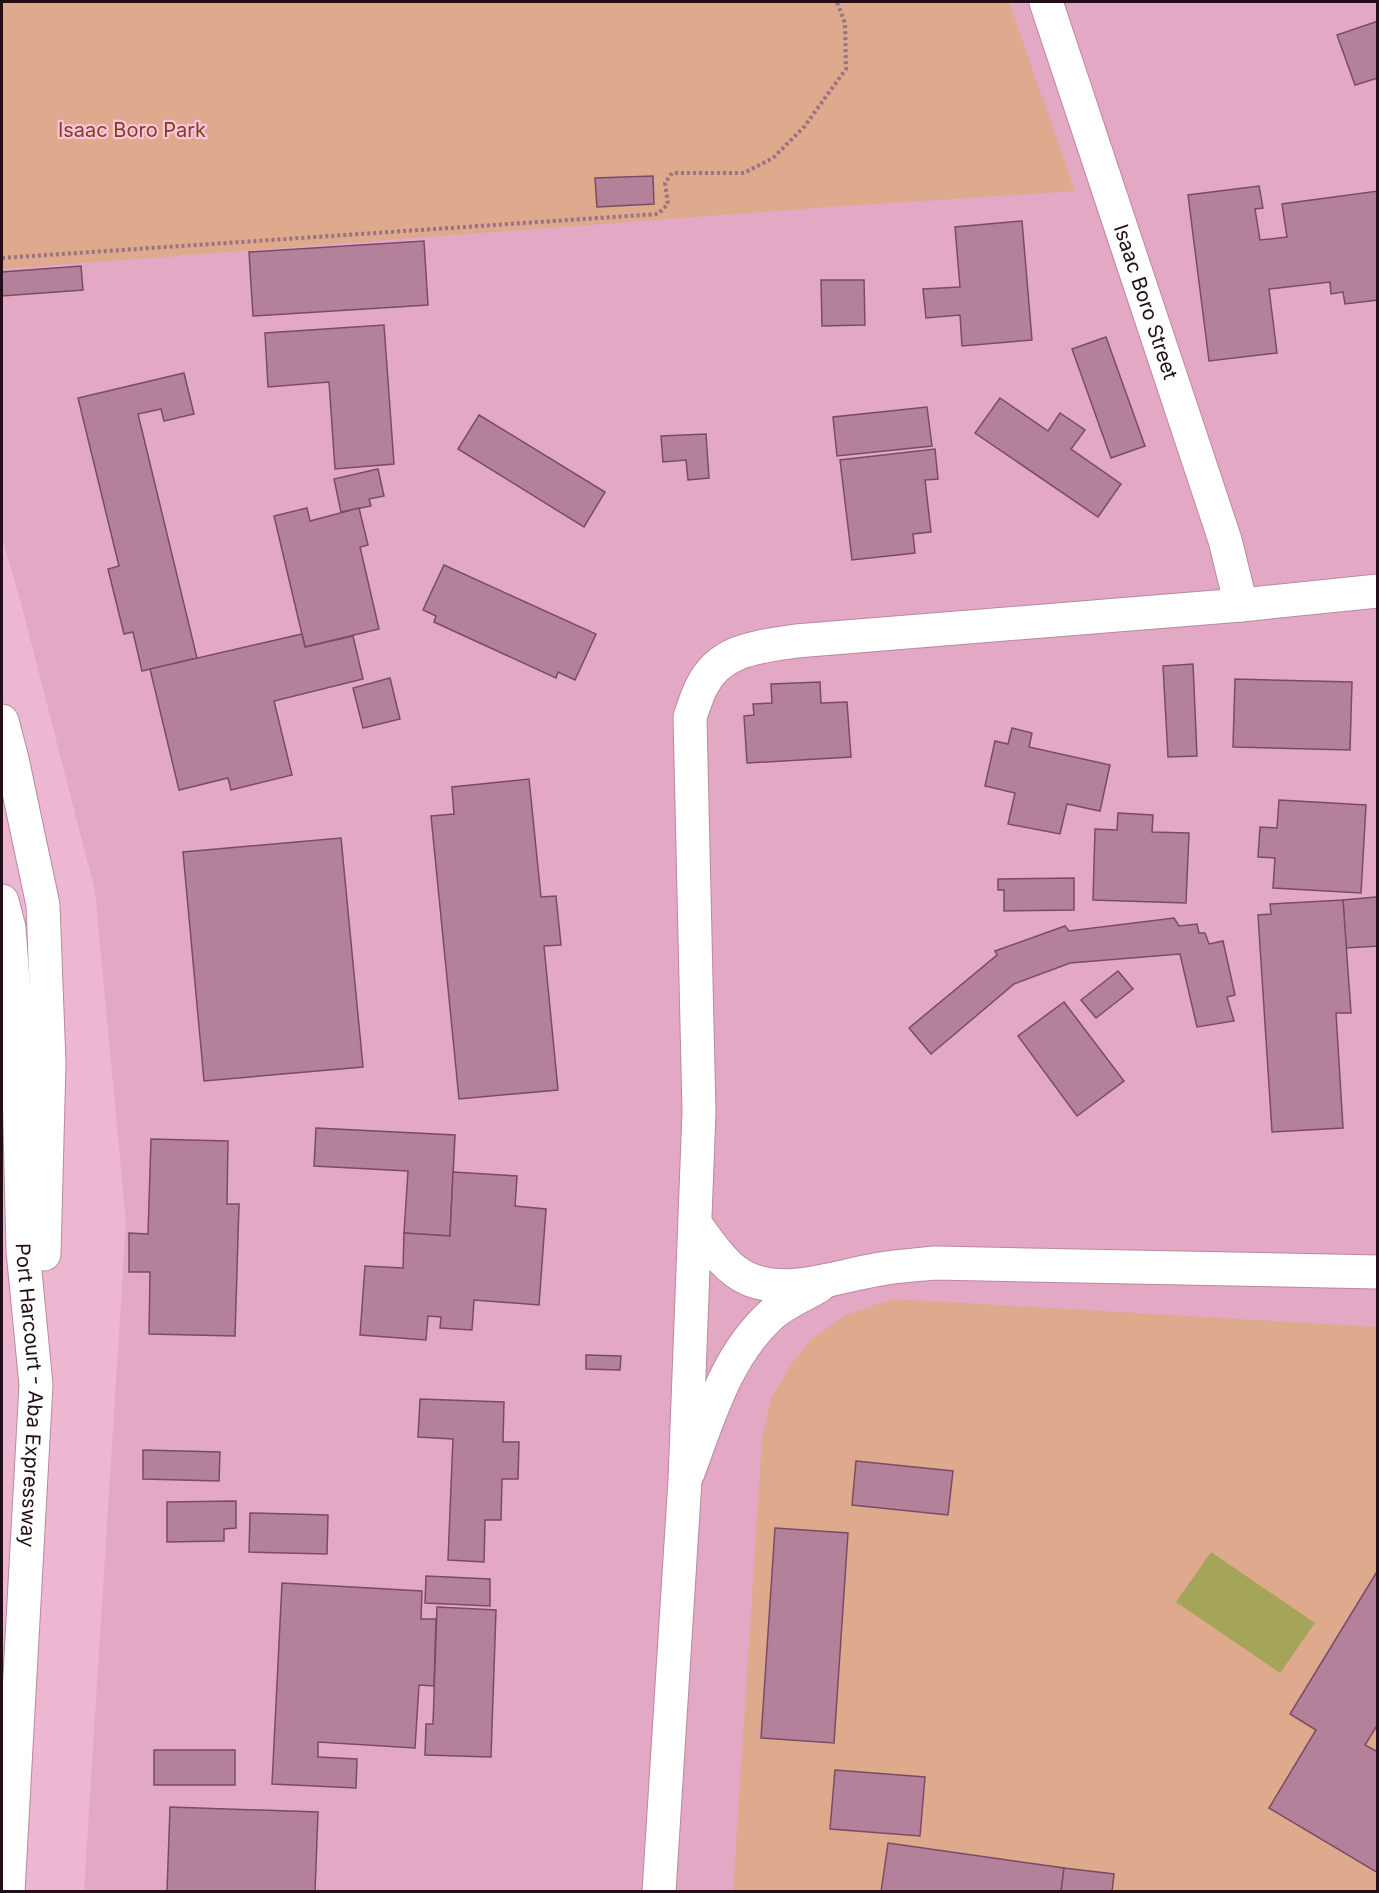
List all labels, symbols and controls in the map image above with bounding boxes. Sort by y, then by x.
park label: Isaac Boro Park [58,118,206,142]
street label: Isaac Boro Street [1109,221,1183,383]
street label: Port Harcourt - Aba Expressway [11,1243,48,1548]

